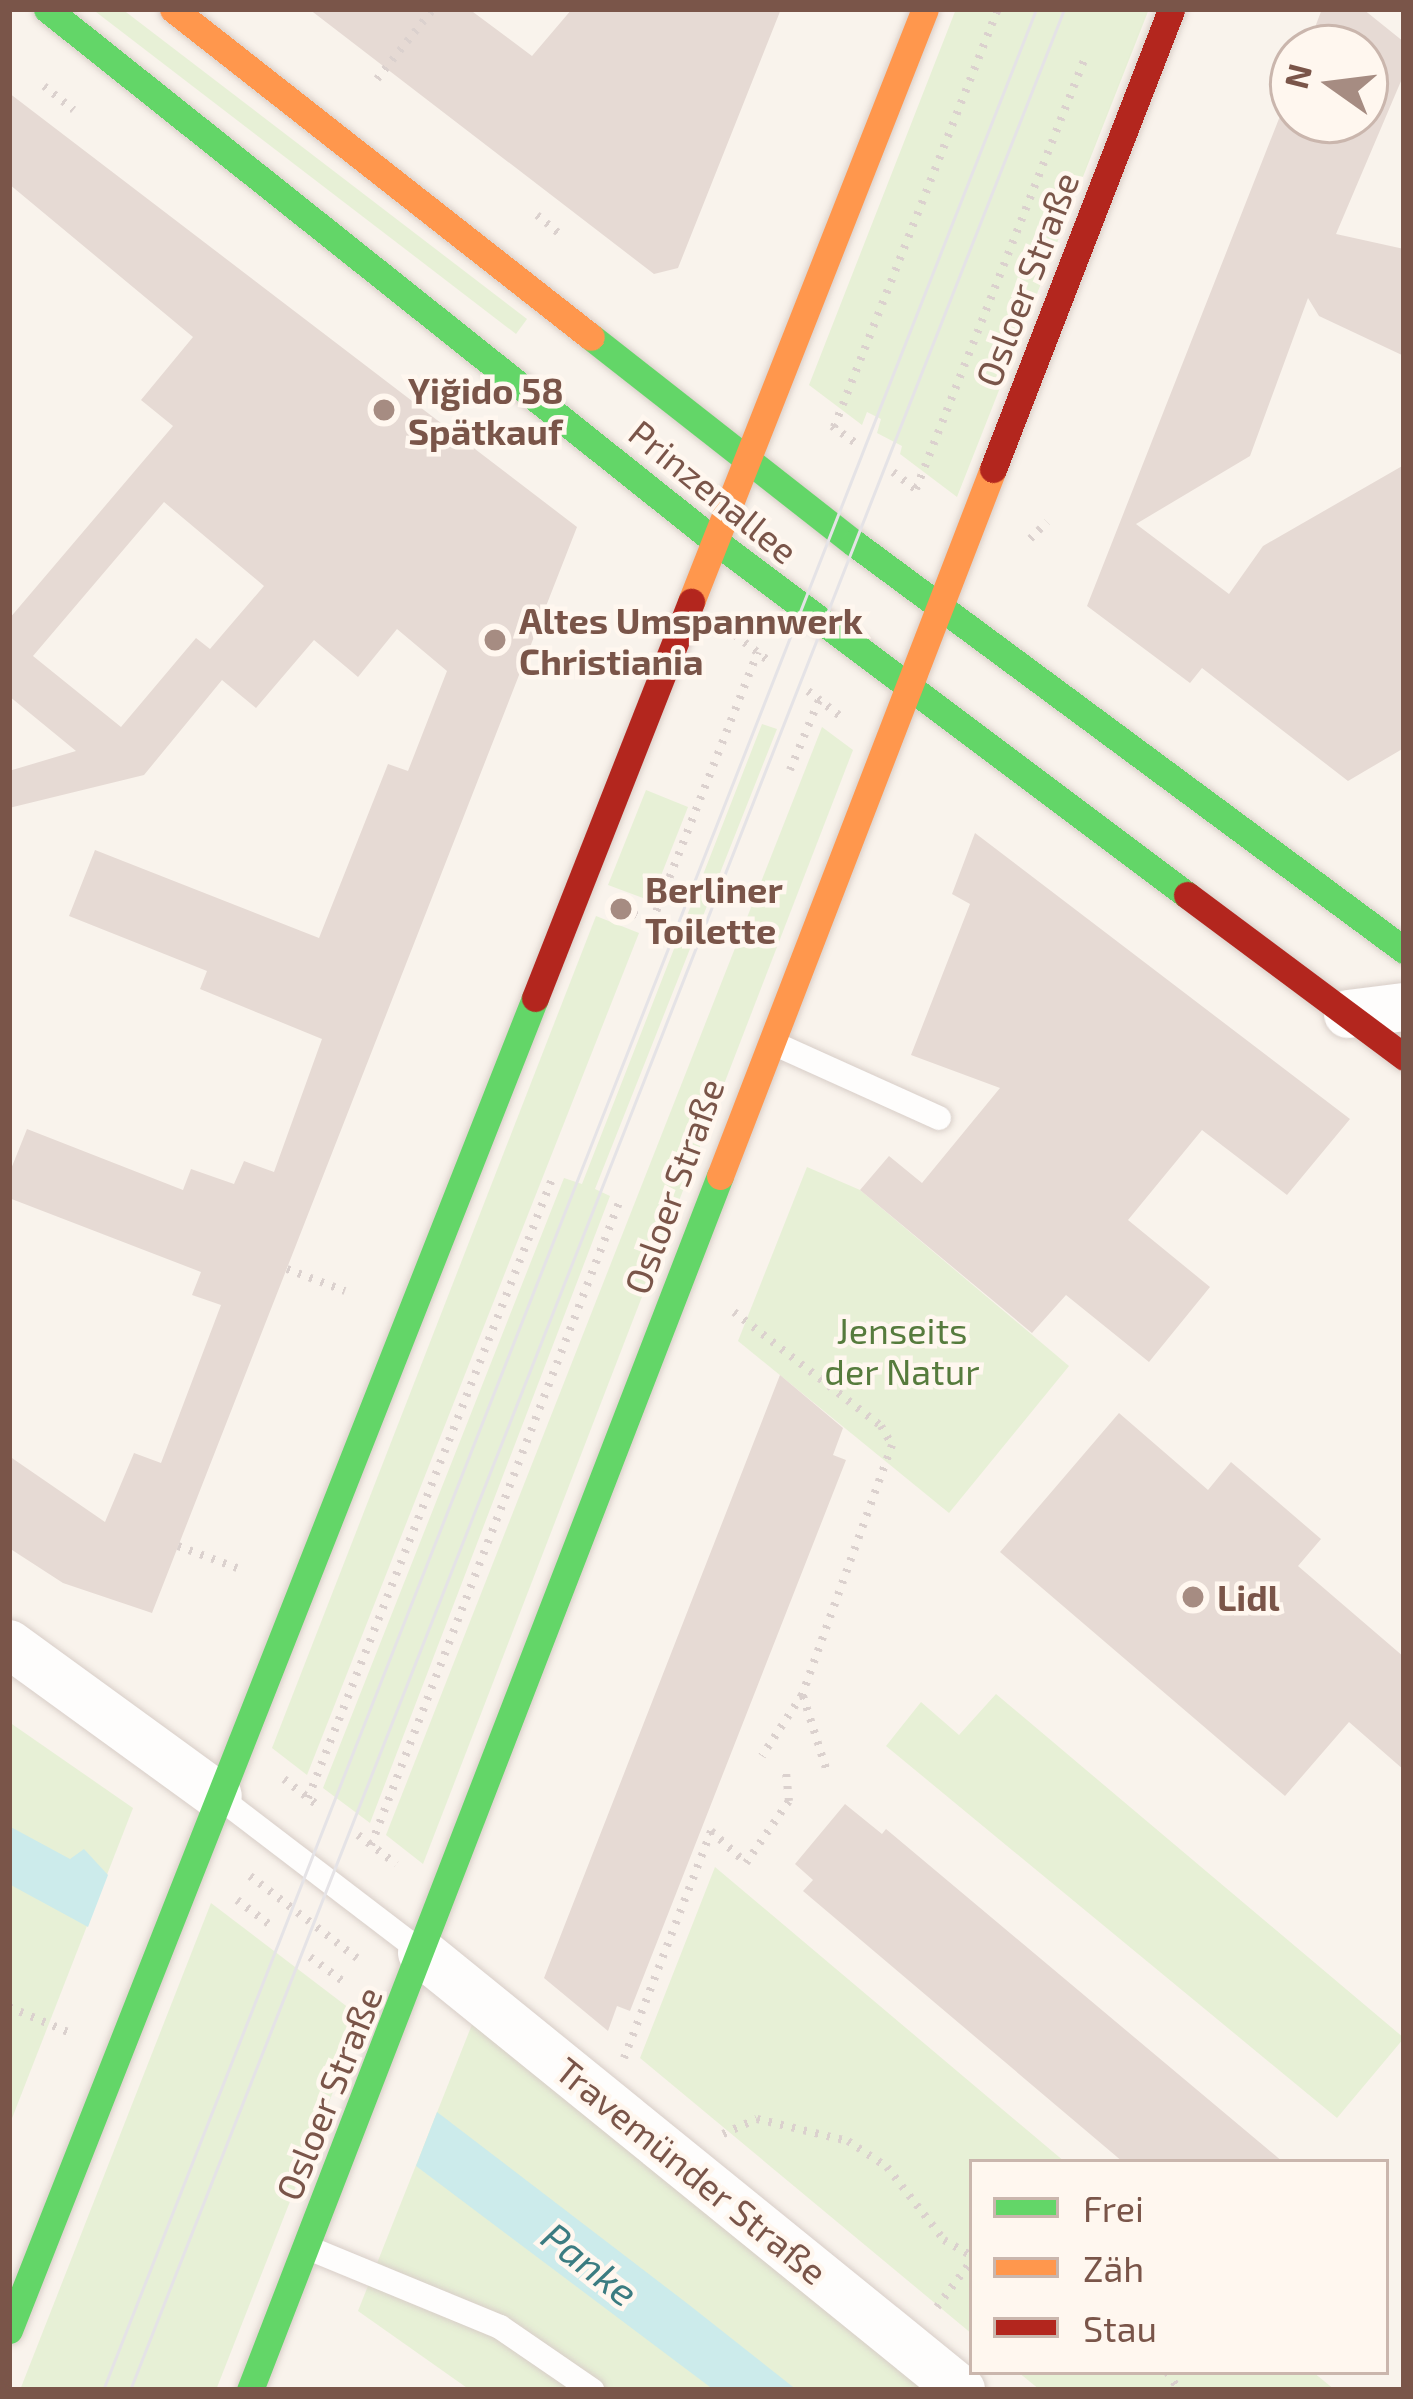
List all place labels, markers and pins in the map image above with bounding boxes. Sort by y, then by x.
place label: Yiğido 58 Spätkauf [408,367,564,452]
marker: Yiğido 58 Spätkauf [371,397,397,423]
place label: Altes Umspannwerk Christiania [519,597,863,682]
marker: Altes Umspannwerk Christiania [482,627,508,653]
place label: Berliner Toilette [645,866,783,951]
marker: Berliner Toilette [608,896,634,922]
place label: Lidl [1217,1575,1280,1619]
marker: Lidl [1180,1584,1206,1610]

